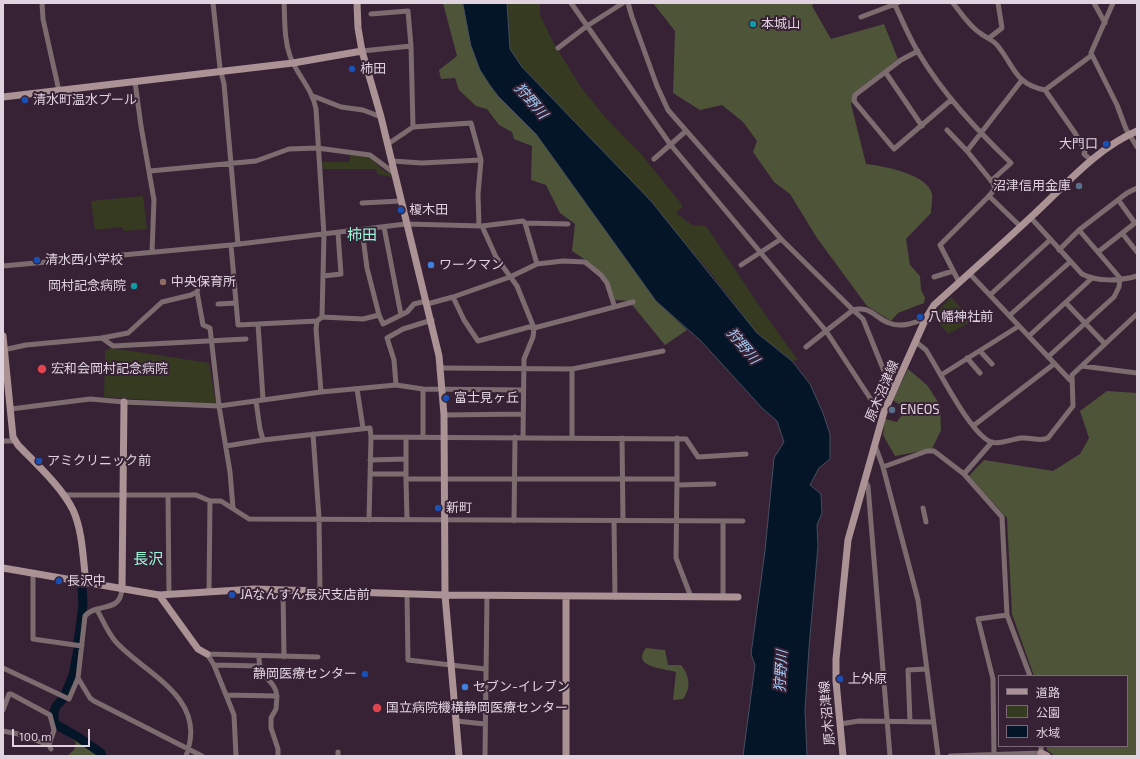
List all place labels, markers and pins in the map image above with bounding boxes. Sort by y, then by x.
place label: 本城山 [761,16,800,32]
marker: 本城山 [748,19,758,29]
place label: 柿田 [360,61,386,77]
marker: 柿田 [347,64,357,74]
place label: 清水町温水プール [33,92,137,108]
marker: 清水町温水プール [20,95,30,105]
place label: 大門口 [1059,136,1098,152]
marker: 大門口 [1101,139,1111,149]
place label: 沼津信用金庫 [993,178,1071,194]
marker: 沼津信用金庫 [1074,181,1084,191]
place label: 榎木田 [409,202,448,218]
marker: 榎木田 [396,205,406,215]
place label: 清水西小学校 [45,252,123,268]
marker: 清水西小学校 [32,255,42,265]
place label: ワークマン [439,257,504,273]
marker: ワークマン [426,260,436,270]
place label: 中央保育所 [171,274,236,290]
marker: 中央保育所 [158,277,168,287]
place label: 岡村記念病院 [48,278,126,294]
marker: 岡村記念病院 [129,281,139,291]
place label: 八幡神社前 [928,309,993,325]
marker: 八幡神社前 [915,312,925,322]
place label: 宏和会岡村記念病院 [51,361,168,377]
marker: 宏和会岡村記念病院 [36,363,48,375]
place label: 富士見ヶ丘 [454,390,519,406]
marker: 富士見ヶ丘 [441,393,451,403]
place label: ENEOS [900,402,940,418]
marker: ENEOS [887,405,897,415]
place label: アミクリニック前 [47,453,151,469]
marker: アミクリニック前 [34,456,44,466]
place label: 新町 [446,500,472,516]
marker: 新町 [433,503,443,513]
place label: 長沢中 [67,573,106,589]
marker: 長沢中 [54,576,64,586]
place label: JAなんすん長沢支店前 [240,587,370,603]
marker: JAなんすん長沢支店前 [227,590,237,600]
place label: 静岡医療センター [253,666,357,682]
marker: 静岡医療センター [360,669,370,679]
place label: 上外原 [848,671,887,687]
marker: 上外原 [835,674,845,684]
place label: セブン-イレブン [473,679,570,695]
marker: セブン-イレブン [460,682,470,692]
place label: 国立病院機構静岡医療センター [386,700,568,716]
marker: 国立病院機構静岡医療センター [371,702,383,714]

